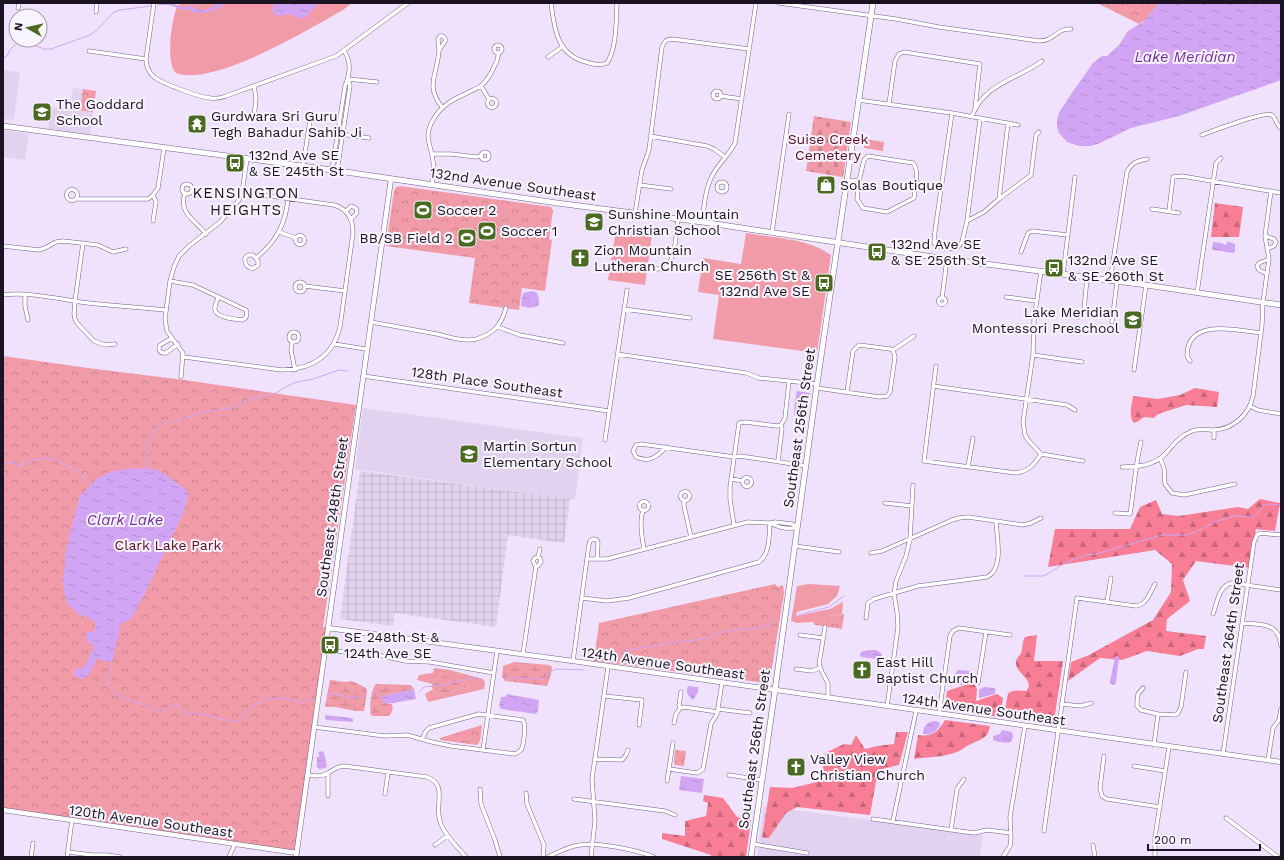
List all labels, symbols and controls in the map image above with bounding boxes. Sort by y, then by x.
north arrow [8,8,48,48]
text: N [12,22,26,32]
water label: Lake Meridian [1134,48,1236,66]
place label: The Goddard School [56,96,144,128]
school or university icon: The Goddard School [31,101,53,123]
place label: Gurdwara Sri Guru Tegh Bahadur Sahib Ji [211,108,362,140]
temple icon: Gurdwara Sri Guru Tegh Bahadur Sahib Ji [186,113,208,135]
park label: Suise Creek Cemetery [788,131,868,163]
place label: 132nd Ave SE & SE 245th St [249,147,344,179]
bus stop icon: 132nd Ave SE & SE 245th St [224,152,246,174]
street label: 132nd Avenue Southeast [429,164,597,204]
shop icon: Solas Boutique [815,174,837,196]
place label: Solas Boutique [840,177,943,193]
district label: KENSINGTON HEIGHTS [192,184,300,219]
sports icon: Soccer 2 [412,199,434,221]
place label: Soccer 2 [437,202,496,218]
place label: Sunshine Mountain Christian School [608,206,739,238]
school or university icon: Sunshine Mountain Christian School [583,211,605,233]
sports icon: Soccer 1 [476,220,498,242]
place label: Soccer 1 [501,223,557,239]
sports icon: BB/SB Field 2 [456,227,478,249]
place label: BB/SB Field 2 [360,230,453,246]
place label: 132nd Ave SE & SE 256th St [891,236,986,268]
bus stop icon: 132nd Ave SE & SE 256th St [866,241,888,263]
place label: Zion Mountain Lutheran Church [594,242,709,274]
church icon: Zion Mountain Lutheran Church [569,247,591,269]
place label: 132nd Ave SE & SE 260th St [1068,252,1164,284]
bus stop icon: 132nd Ave SE & SE 260th St [1043,257,1065,279]
place label: SE 256th St & 132nd Ave SE [715,267,810,299]
bus stop icon: SE 256th St & 132nd Ave SE [813,272,835,294]
place label: Lake Meridian Montessori Preschool [972,304,1120,336]
school or university icon: Lake Meridian Montessori Preschool [1122,309,1144,331]
street label: Southeast 256th Street [780,347,818,509]
street label: 128th Place Southeast [410,363,564,401]
street label: Southeast 248th Street [313,436,351,598]
place label: Martin Sortun Elementary School [483,438,613,470]
school or university icon: Martin Sortun Elementary School [458,443,480,465]
water label: Clark Lake [87,511,163,529]
park label: Clark Lake Park [115,537,221,553]
street label: Southeast 264th Street [1209,562,1247,724]
place label: SE 248th St & 124th Ave SE [344,629,440,661]
bus stop icon: SE 248th St & 124th Ave SE [319,634,341,656]
street label: 124th Avenue Southeast [580,644,746,682]
place label: East Hill Baptist Church [876,654,978,686]
church icon: East Hill Baptist Church [851,659,873,681]
street label: Southeast 256th Street [735,668,773,830]
street label: 124th Avenue Southeast [901,690,1067,728]
place label: Valley View Christian Church [810,751,925,783]
church icon: Valley View Christian Church [785,756,807,778]
street label: 120th Avenue Southeast [68,802,234,840]
scale bar [1148,826,1260,852]
text: 200 m [1154,833,1191,847]

